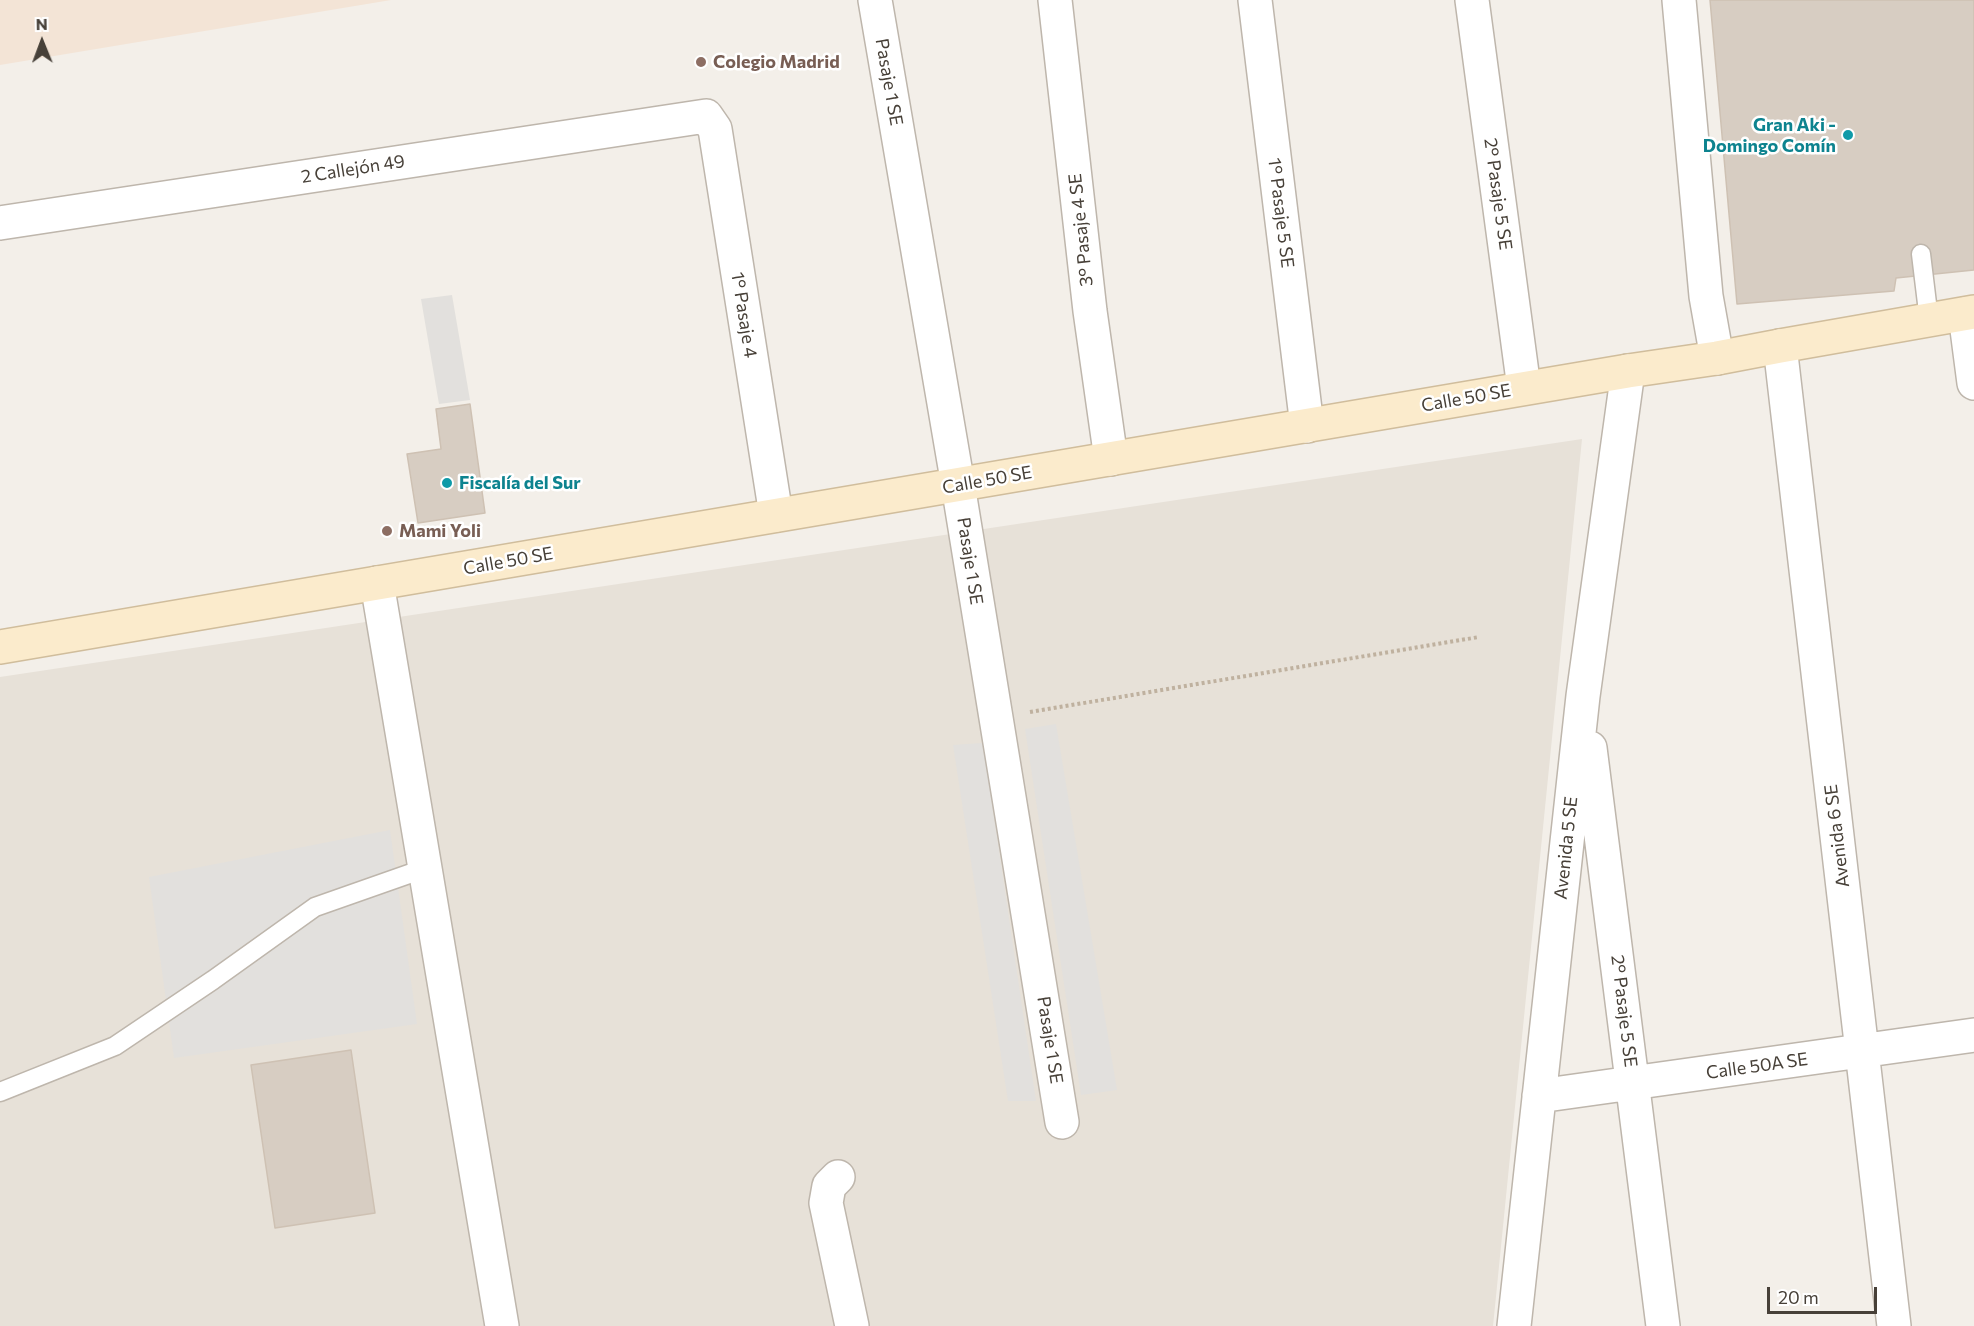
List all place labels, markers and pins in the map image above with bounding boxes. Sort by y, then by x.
place label: Colegio Madrid [713,51,840,73]
marker: Colegio Madrid [694,55,708,69]
place label: Gran Aki - Domingo Comín [1703,114,1836,156]
marker: Gran Aki - Domingo Comín [1841,128,1855,142]
place label: Fiscalía del Sur [459,472,581,494]
marker: Fiscalía del Sur [440,476,454,490]
place label: Mami Yoli [399,520,481,542]
marker: Mami Yoli [380,524,394,538]

